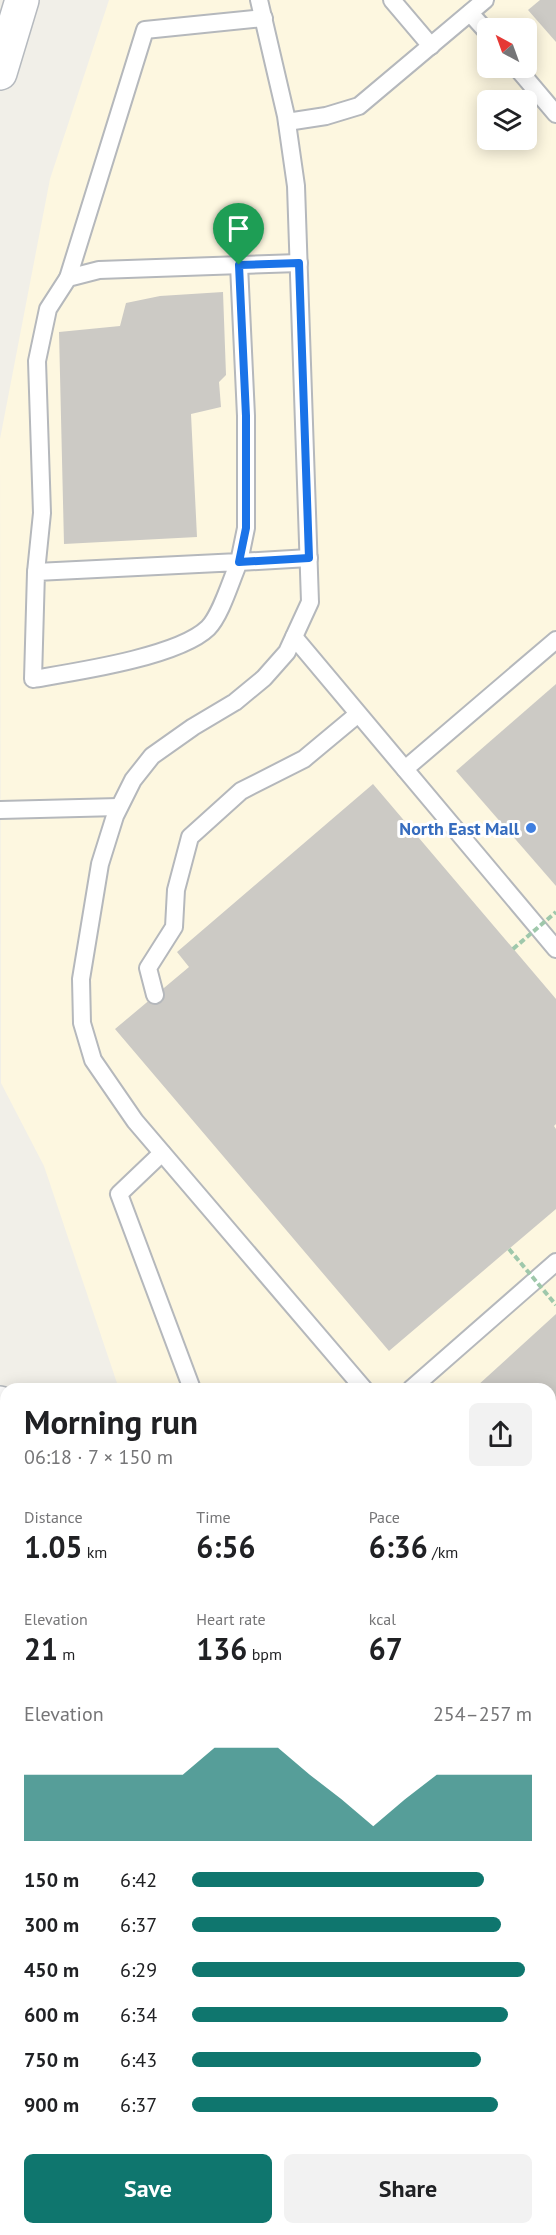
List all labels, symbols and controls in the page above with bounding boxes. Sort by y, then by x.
north arrow [477,18,537,78]
map controls [477,18,537,150]
button: layers [477,90,537,150]
pin [213,203,264,265]
icon: arrive [222,212,255,245]
place label: North East Mall [399,817,520,840]
marker: North East Mall [524,821,538,835]
text: Morning run [24,1400,198,1443]
button: share [469,1403,532,1466]
text: 06:18 · 7 × 150 m [24,1444,173,1470]
text: Distance [24,1507,83,1527]
text: Time [196,1507,231,1527]
text: Pace [369,1507,400,1527]
text: 1.05 [24,1527,82,1566]
text: 6:56 [196,1527,255,1566]
text: 6:36 [369,1527,428,1566]
text: km [82,1542,107,1562]
text: /km [428,1542,458,1562]
text: Elevation [24,1609,88,1629]
text: Heart rate [196,1609,266,1629]
text: kcal [369,1609,396,1629]
text: 21 [24,1629,58,1668]
text: 136 [196,1629,247,1668]
text: 67 [369,1629,403,1668]
text: m [58,1644,75,1664]
text: bpm [247,1644,282,1664]
text: Elevation [24,1701,104,1727]
text: 254–257 m [433,1701,532,1727]
text: 150 m [24,1867,79,1893]
text: 6:42 [120,1867,157,1893]
text: 300 m [24,1912,79,1938]
text: 6:37 [120,1912,157,1938]
text: 450 m [24,1957,79,1983]
text: 6:29 [120,1957,157,1983]
text: 600 m [24,2002,79,2028]
text: 6:34 [120,2002,157,2028]
text: 750 m [24,2047,79,2073]
text: 6:43 [120,2047,157,2073]
text: 900 m [24,2092,79,2118]
text: 6:37 [120,2092,157,2118]
button: Save [24,2154,272,2223]
button: Share [284,2154,532,2223]

